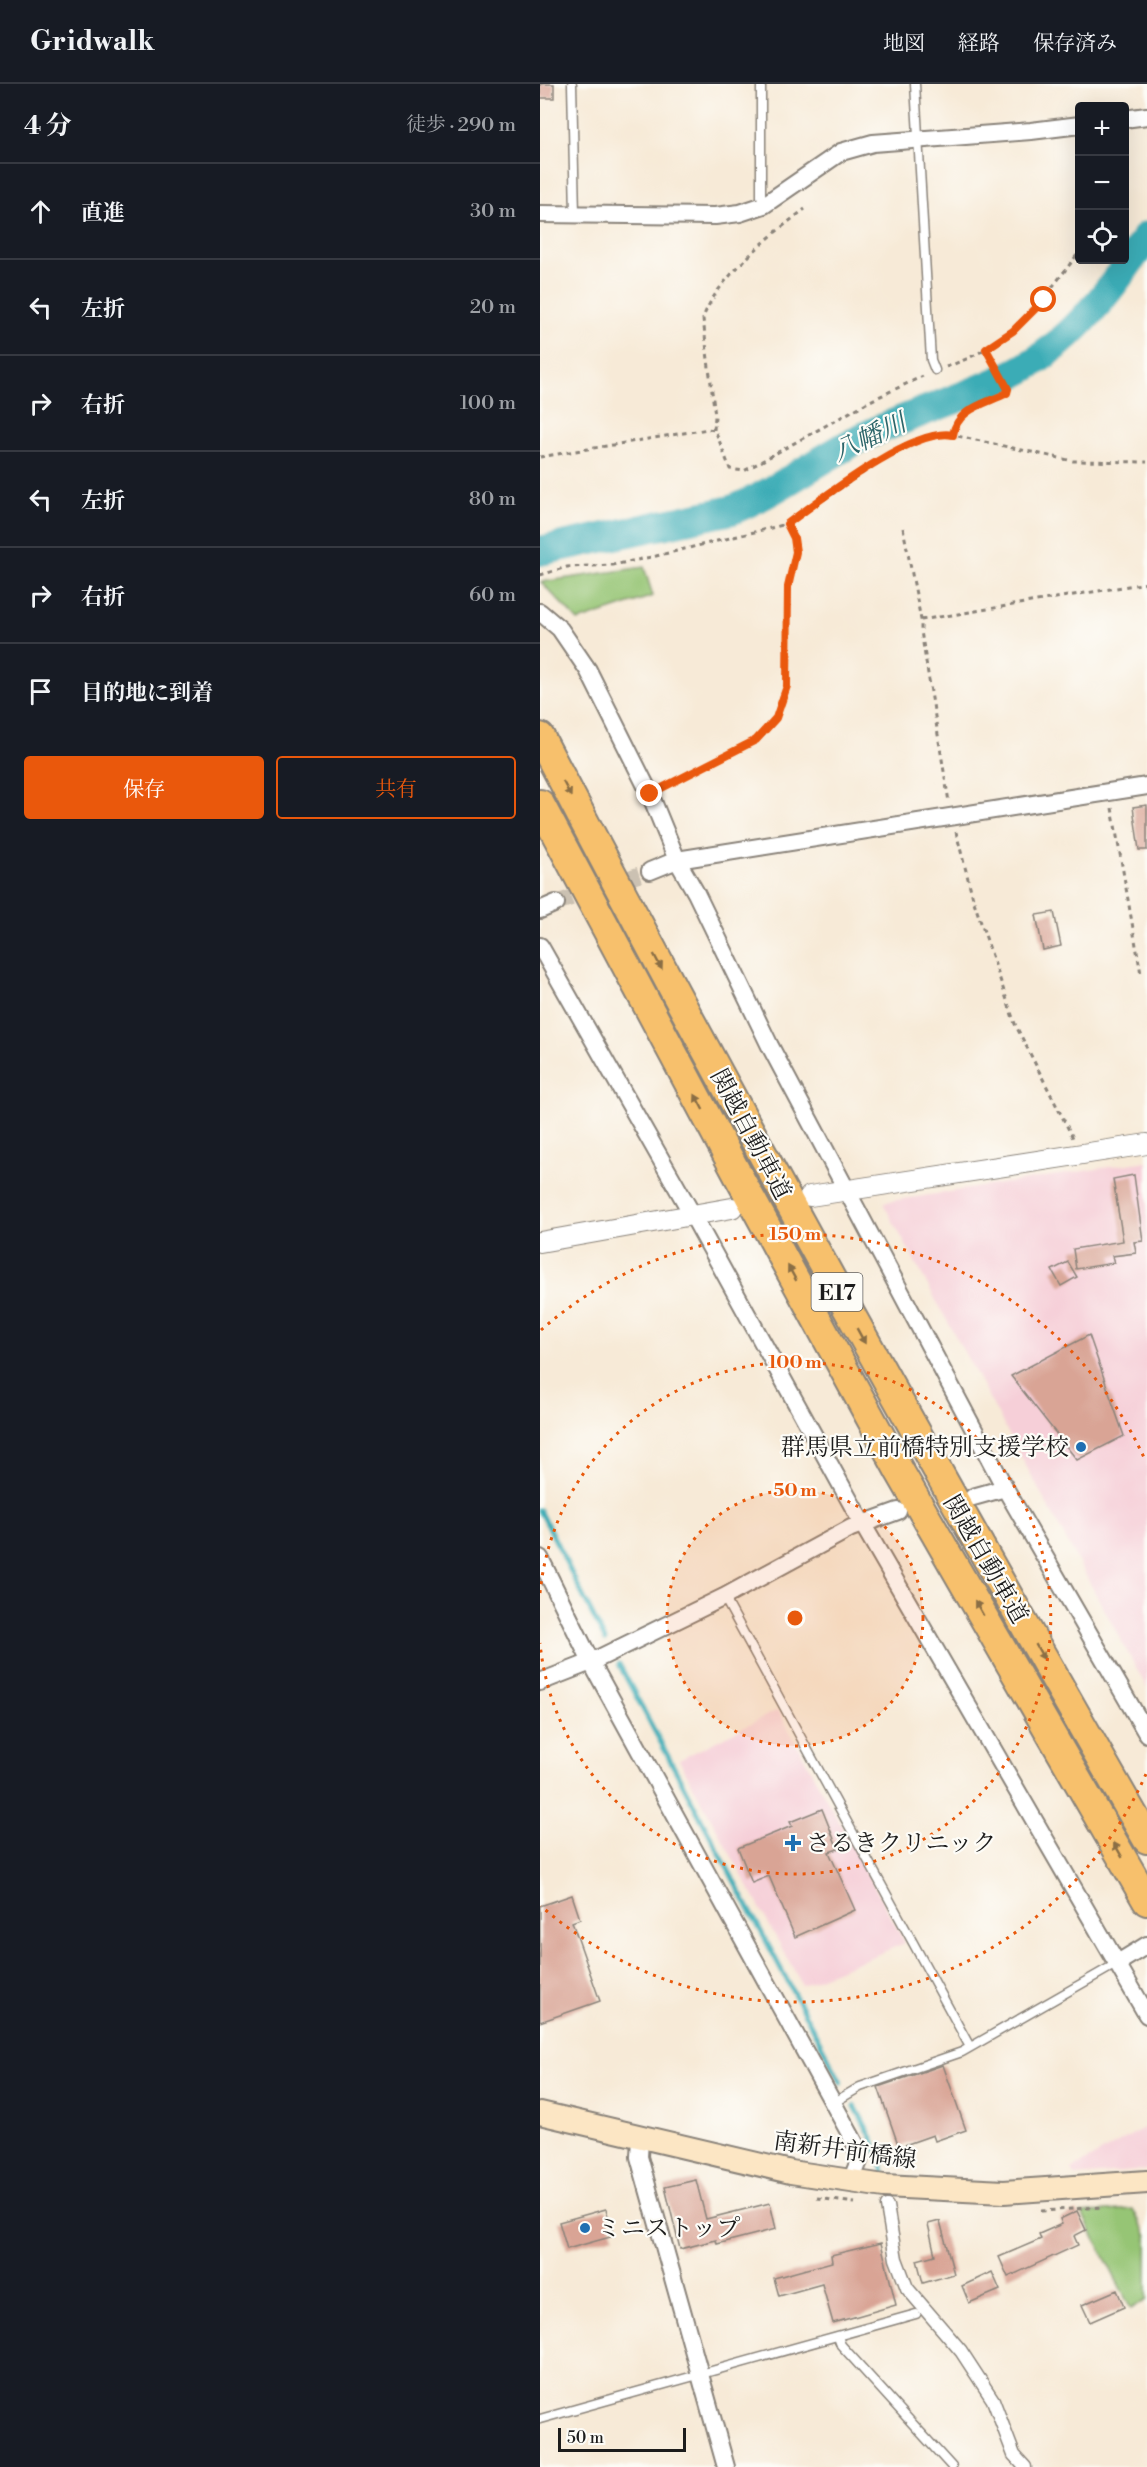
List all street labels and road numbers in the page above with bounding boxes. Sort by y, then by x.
street label: 関越自動車道 [703,1064,797,1205]
road number: E17 [812,1273,862,1311]
street label: 関越自動車道 [936,1490,1034,1629]
street label: 南新井前橋線 [771,2126,918,2176]

